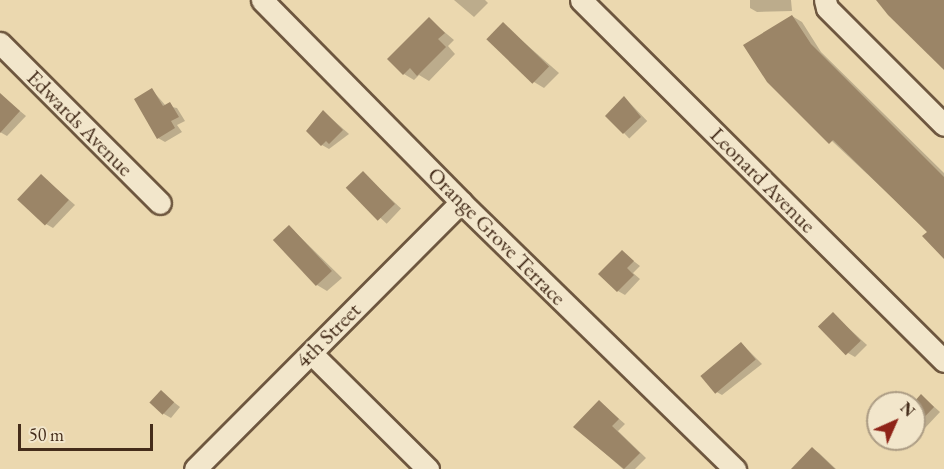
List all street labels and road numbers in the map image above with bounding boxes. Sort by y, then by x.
street label: Edwards Avenue [21,64,139,182]
street label: Leonard Avenue [705,122,821,238]
street label: Orange Grove Terrace [422,161,572,311]
street label: 4th Street [290,297,366,373]

